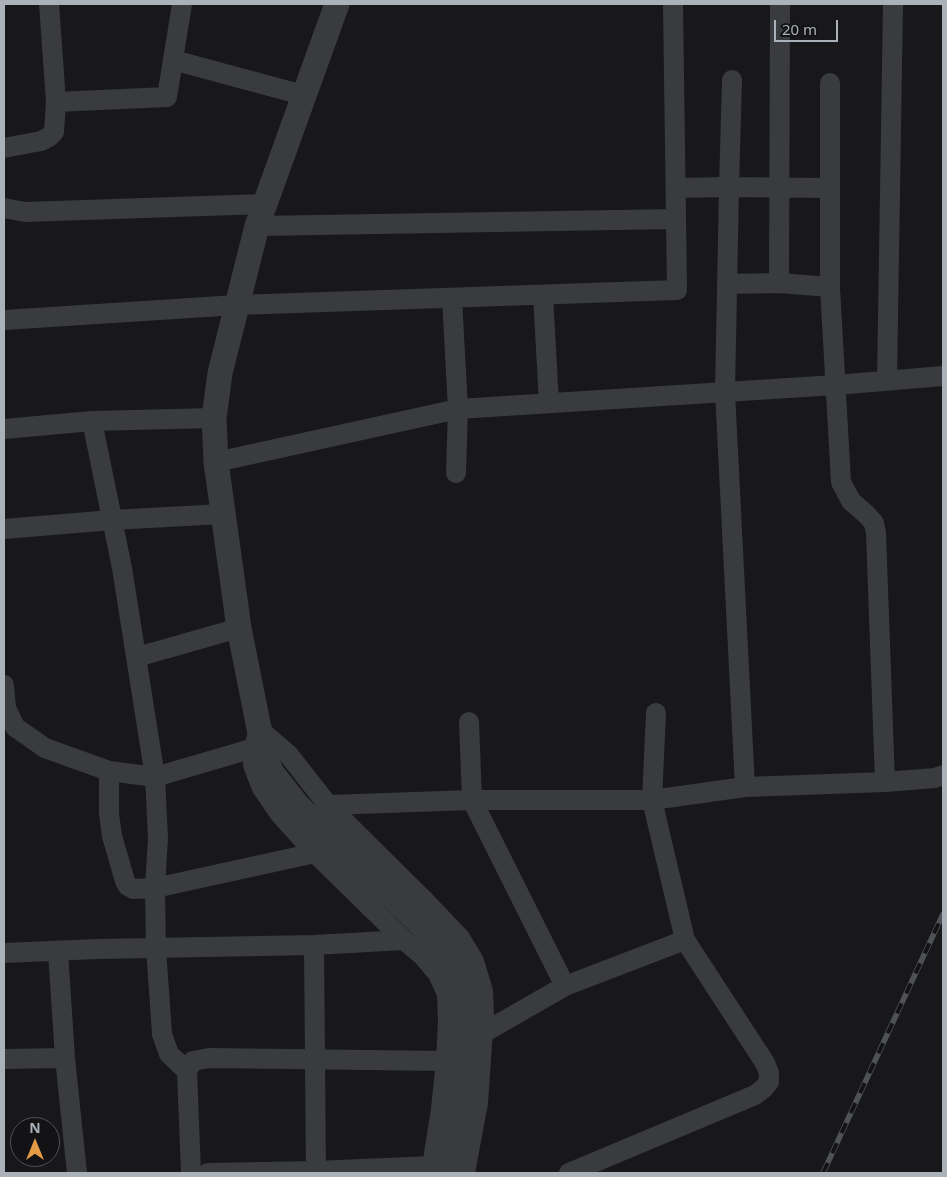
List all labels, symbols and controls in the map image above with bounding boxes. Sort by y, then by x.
scale bar [777,10,841,42]
text: 20 m [782,19,817,39]
north arrow [10,1117,60,1167]
text: N [29,1118,41,1137]

